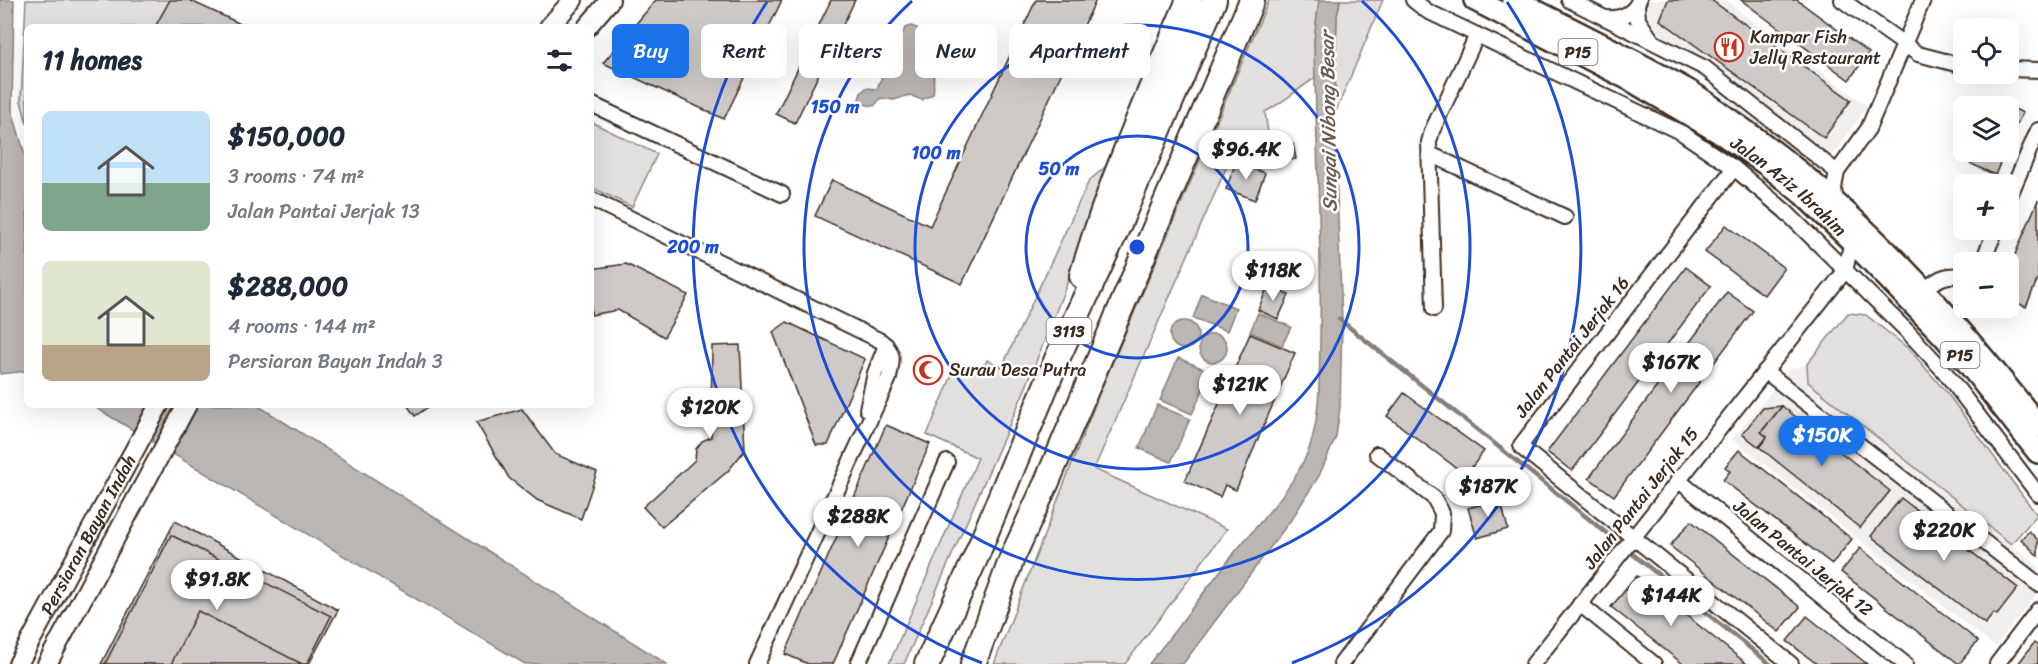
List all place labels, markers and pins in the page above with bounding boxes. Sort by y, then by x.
place label: Kampar Fish Jelly Restaurant [1749,21,1881,74]
restaurant icon: Kampar Fish Jelly Restaurant [1713,31,1745,63]
pin: $96.4K [1197,130,1295,181]
centre of rings [1127,237,1147,257]
pin: $118K [1231,251,1315,302]
pin: $167K [1629,343,1713,394]
mosque icon: Surau Desa Putra [912,354,944,386]
place label: Surau Desa Putra [949,354,1086,386]
pin: $121K [1198,365,1282,416]
pin: $120K [668,388,752,439]
pin: $150K [1780,416,1864,467]
pin: $187K [1446,467,1530,518]
pin: $288K [816,497,900,548]
pin: $220K [1902,511,1986,562]
pin: $91.8K [168,560,266,611]
pin: $144K [1629,576,1713,627]

